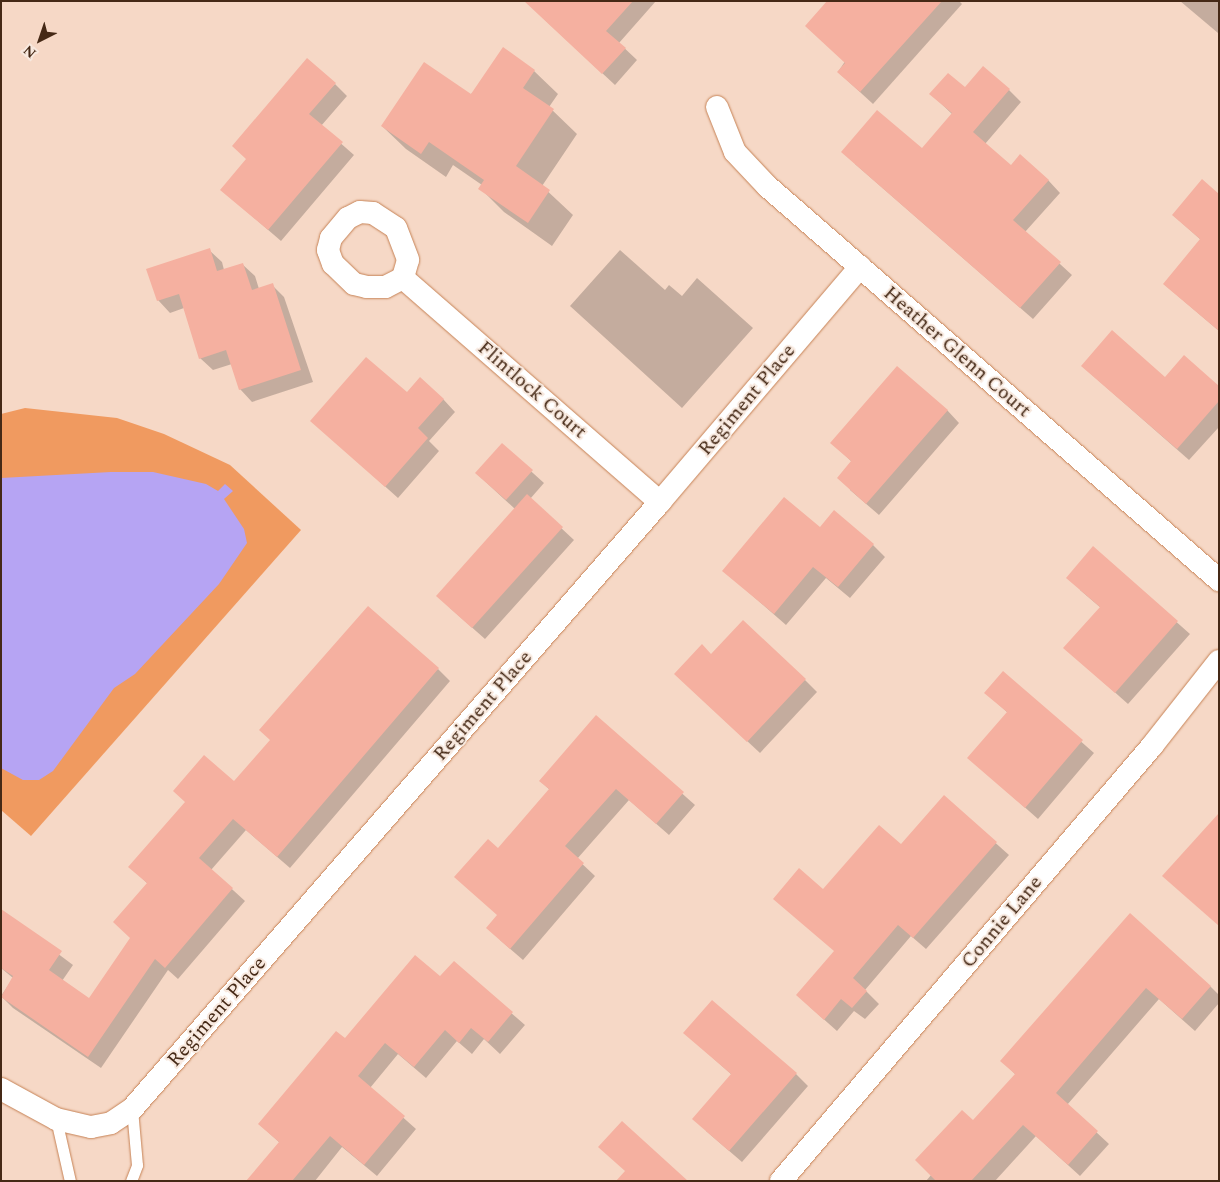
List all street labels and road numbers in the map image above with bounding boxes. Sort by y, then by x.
street label: Heather Glenn Court [878,281,1036,423]
street label: Flintlock Court [472,336,592,444]
street label: Regiment Place [693,339,801,461]
street label: Regiment Place [429,646,537,766]
street label: Connie Lane [956,871,1048,973]
street label: Regiment Place [163,952,271,1072]

